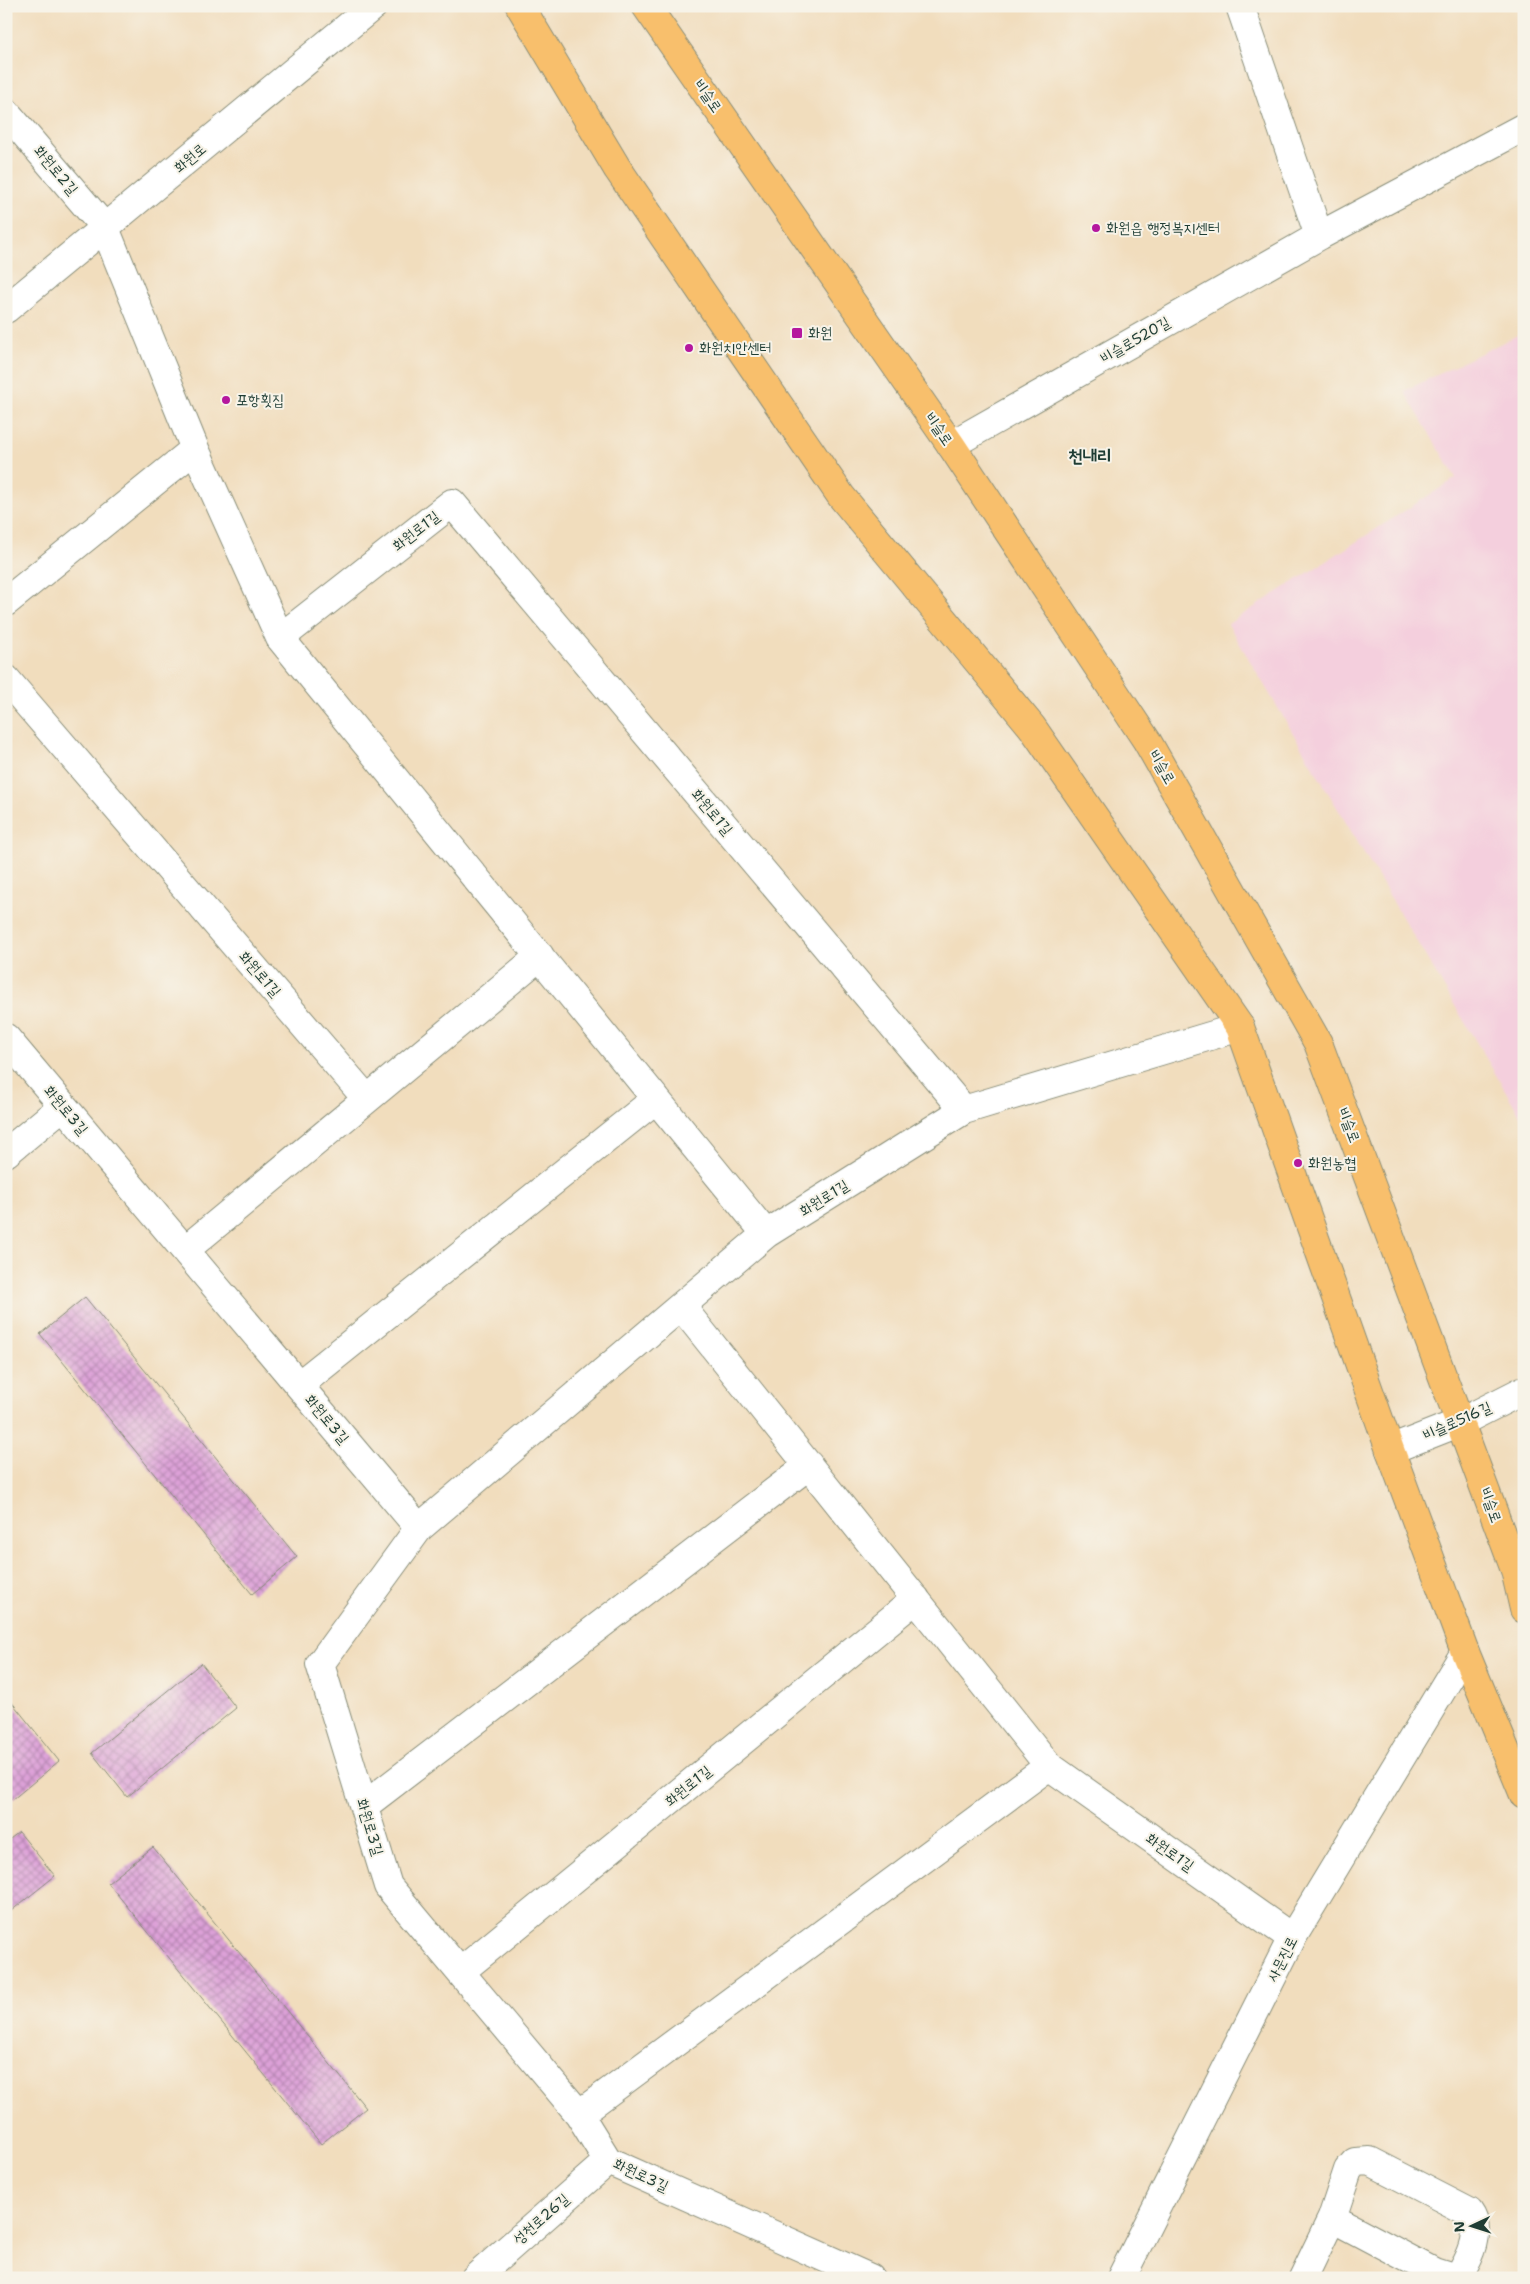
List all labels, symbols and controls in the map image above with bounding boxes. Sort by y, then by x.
street label: 비슬로 [689,75,727,117]
street label: 화원로 [170,139,210,177]
street label: 화원로2길 [29,141,83,199]
place label: 화원읍 행정복지센터 [1106,218,1220,238]
marker: 화원읍 행정복지센터 [1090,222,1102,234]
street label: 비슬로520길 [1097,312,1173,368]
place label: 화원 [808,323,832,343]
marker: 화원 [790,326,804,340]
place label: 화원치안센터 [699,338,771,358]
marker: 화원치안센터 [683,342,695,354]
place label: 포항횟집 [236,390,284,410]
marker: 포항횟집 [220,394,232,406]
street label: 비슬로 [920,408,958,450]
district label: 천내리 [1068,444,1112,468]
street label: 화원로1길 [388,506,444,556]
street label: 비슬로 [1144,746,1180,788]
street label: 화원로1길 [687,785,737,839]
street label: 화원로1길 [235,947,285,1001]
street label: 화원로3길 [39,1081,93,1139]
street label: 비슬로 [1333,1105,1365,1145]
place label: 화원농협 [1308,1153,1356,1173]
marker: 화원농협 [1292,1157,1304,1169]
street label: 화원로1길 [796,1175,852,1221]
street label: 화원로3길 [300,1390,354,1448]
street label: 비슬로516길 [1420,1397,1494,1445]
street label: 비슬로 [1475,1485,1507,1525]
street label: 화원로1길 [661,1761,715,1811]
street label: 화원로3길 [352,1796,388,1858]
street label: 화원로1길 [1142,1828,1198,1876]
street label: 사문진로 [1262,1933,1302,1985]
street label: 화원로3길 [610,2154,672,2196]
street label: 성천로26길 [509,2189,573,2249]
north arrow [1448,2202,1498,2252]
text: N [1450,2221,1468,2233]

